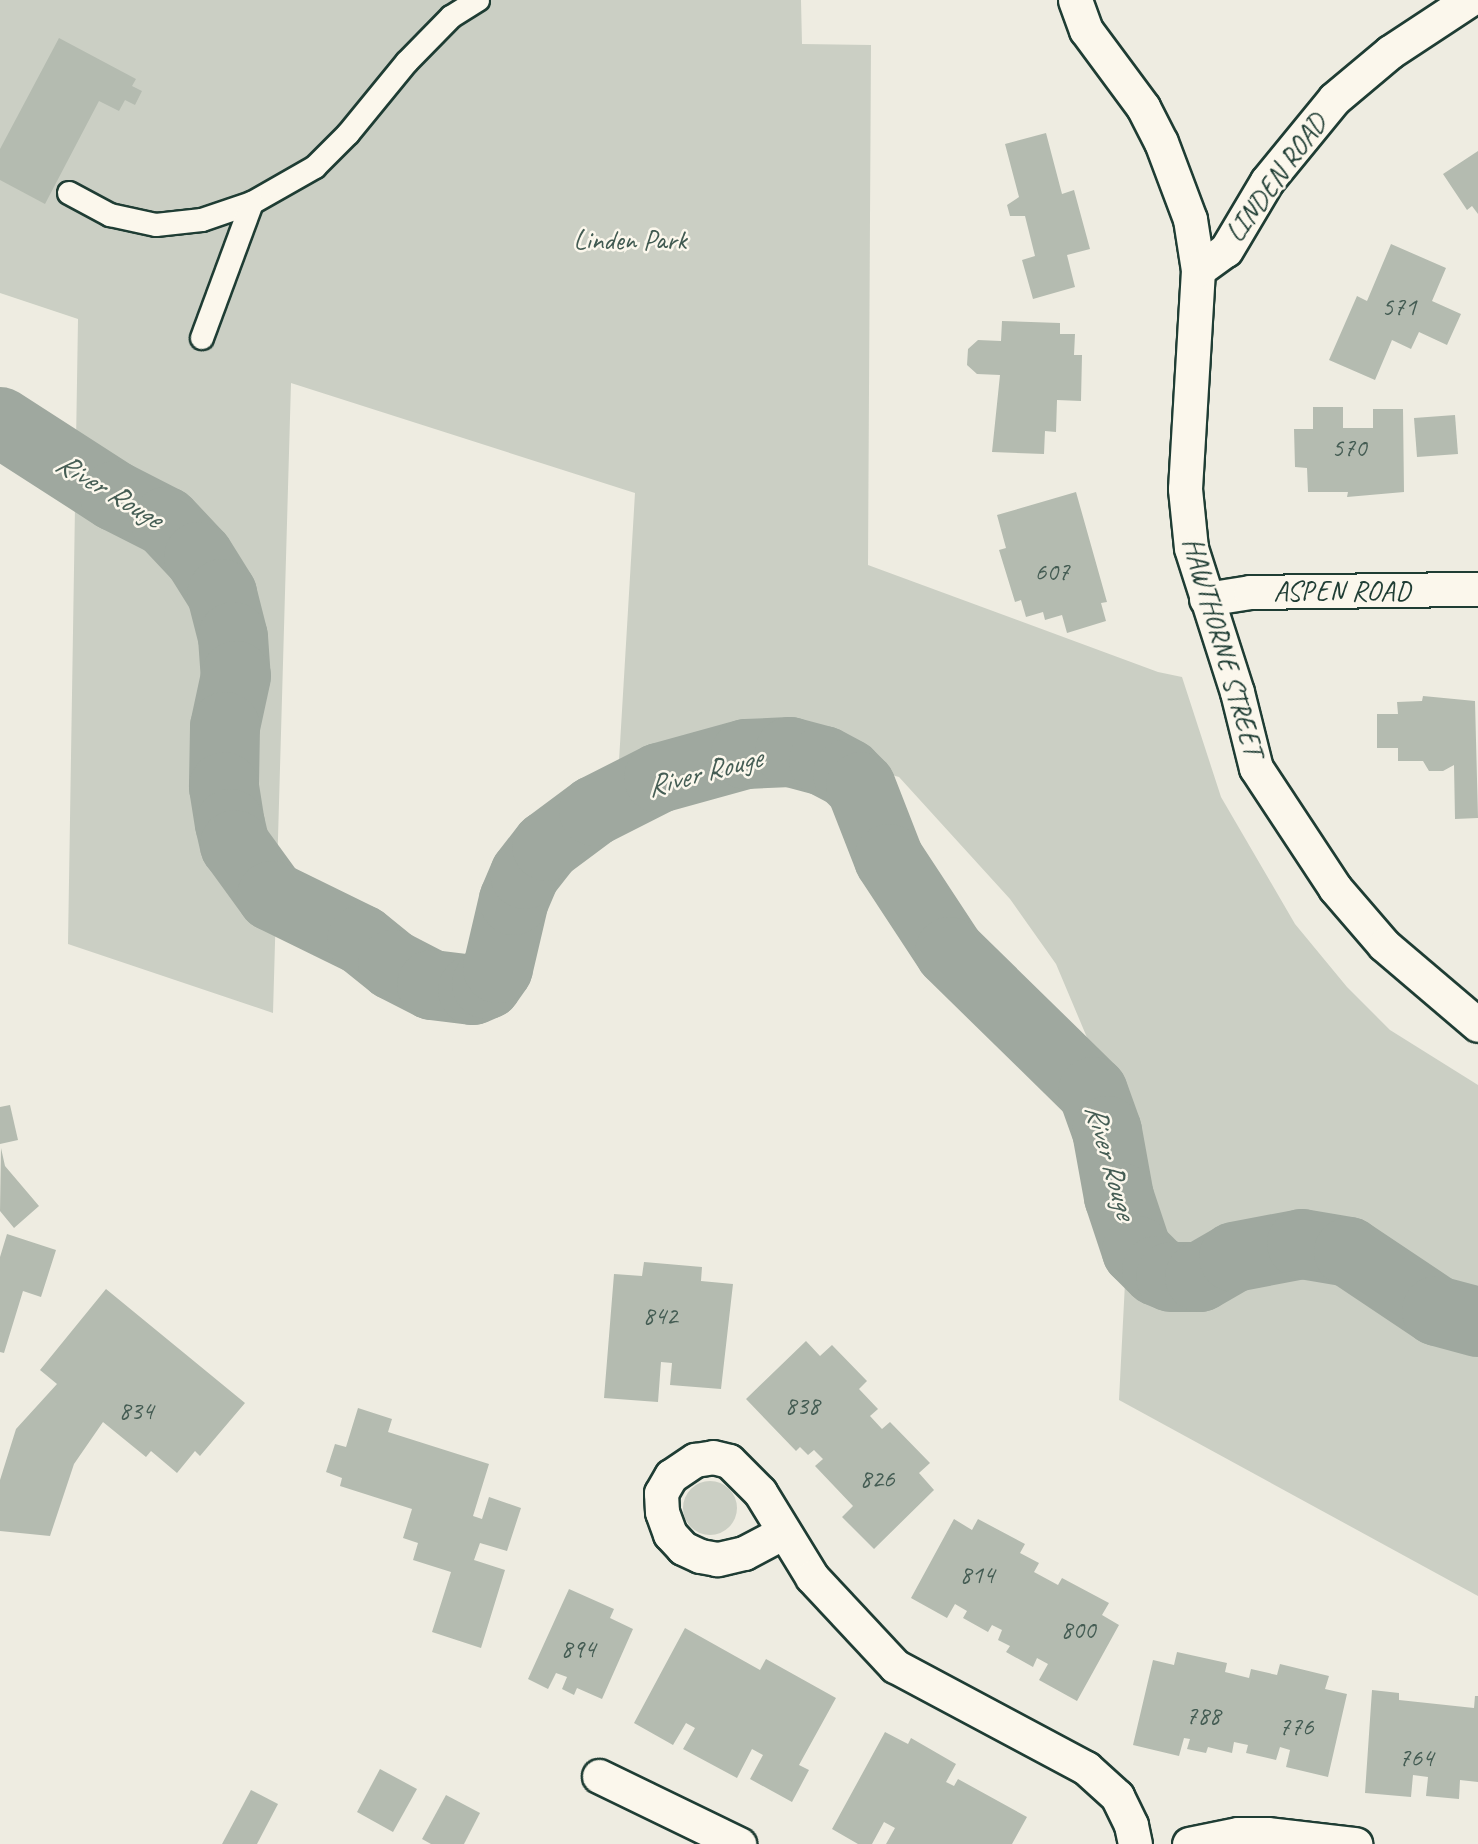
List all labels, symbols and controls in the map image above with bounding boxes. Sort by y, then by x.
street label: LINDEN ROAD [1218,107,1334,249]
park label: Linden Park [573,223,687,257]
house number: 571 [1381,291,1417,323]
house number: 570 [1331,432,1367,464]
water label: River Rouge [49,444,169,536]
street label: HAWTHORNE STREET [1176,534,1270,760]
house number: 607 [1034,556,1070,588]
street label: ASPEN ROAD [1274,574,1410,608]
water label: River Rouge [643,739,765,805]
water label: River Rouge [1077,1099,1145,1223]
house number: 842 [642,1300,678,1332]
house number: 838 [784,1390,820,1422]
house number: 834 [118,1395,154,1427]
house number: 826 [859,1463,895,1495]
house number: 814 [959,1559,995,1591]
house number: 800 [1060,1614,1096,1646]
house number: 894 [560,1633,596,1665]
house number: 788 [1185,1700,1221,1732]
house number: 776 [1278,1711,1314,1743]
house number: 764 [1398,1742,1434,1774]

